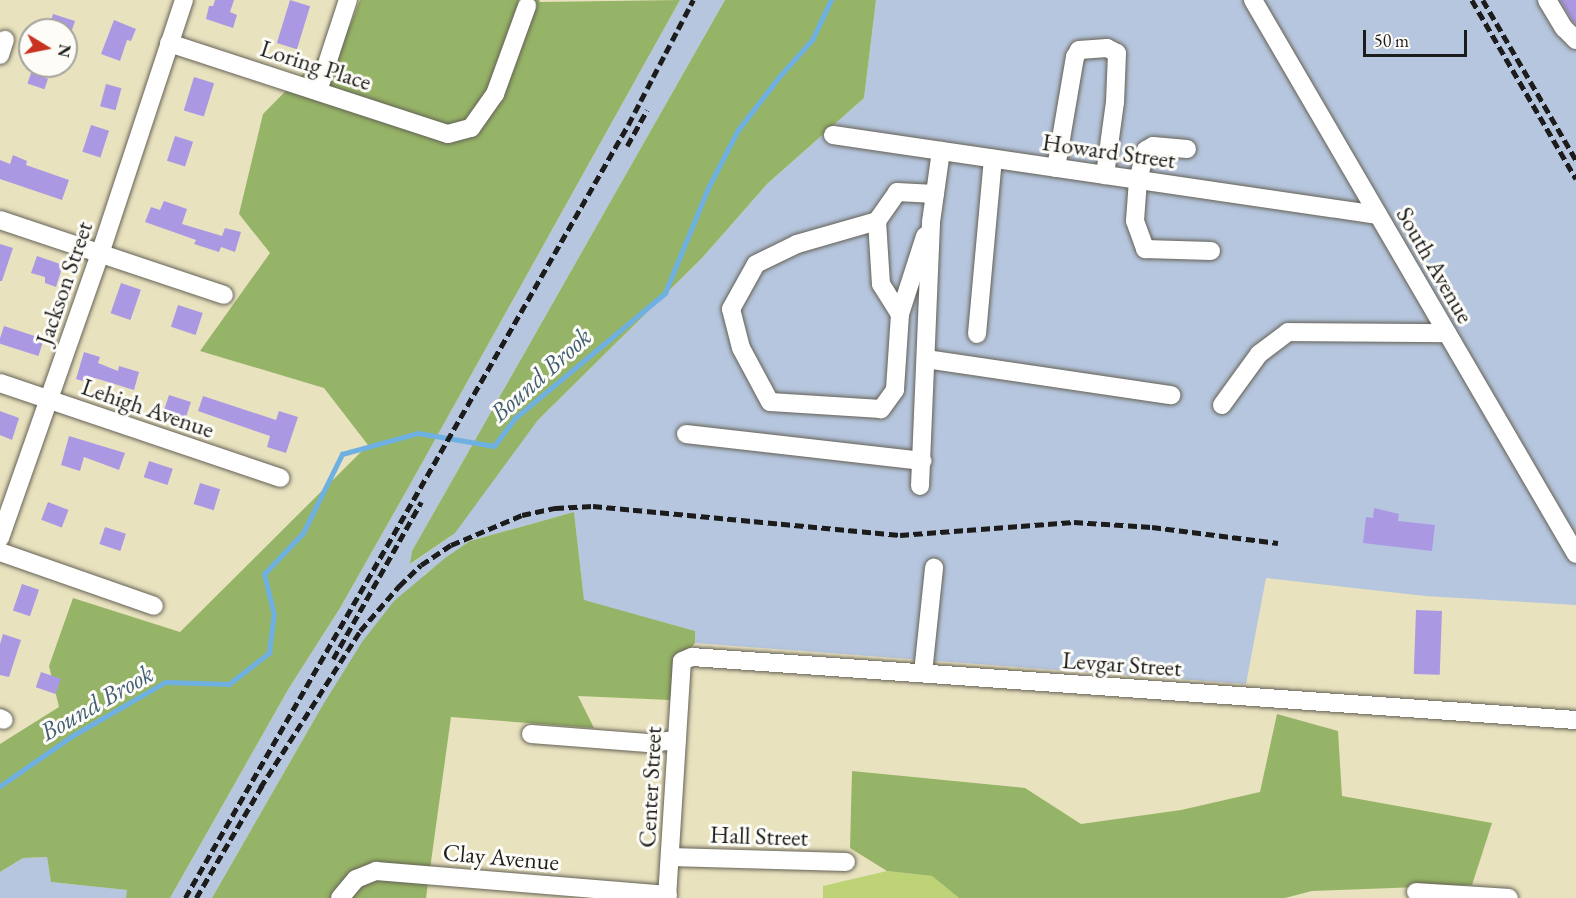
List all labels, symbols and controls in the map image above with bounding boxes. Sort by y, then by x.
north arrow [18,18,78,78]
scale bar [1366,18,1470,56]
text: 50 m [1374,29,1409,52]
street label: Loring Place [257,34,375,96]
text: N [53,43,76,59]
street label: Howard Street [1040,127,1178,175]
street label: South Avenue [1390,202,1480,328]
street label: Jackson Street [29,218,99,348]
water label: Bound Brook [484,321,598,429]
street label: Lehigh Avenue [78,372,218,444]
street label: Levgar Street [1061,645,1183,683]
water label: Bound Brook [35,658,159,748]
street label: Center Street [632,726,668,848]
street label: Hall Street [709,820,809,852]
street label: Clay Avenue [442,838,560,876]

